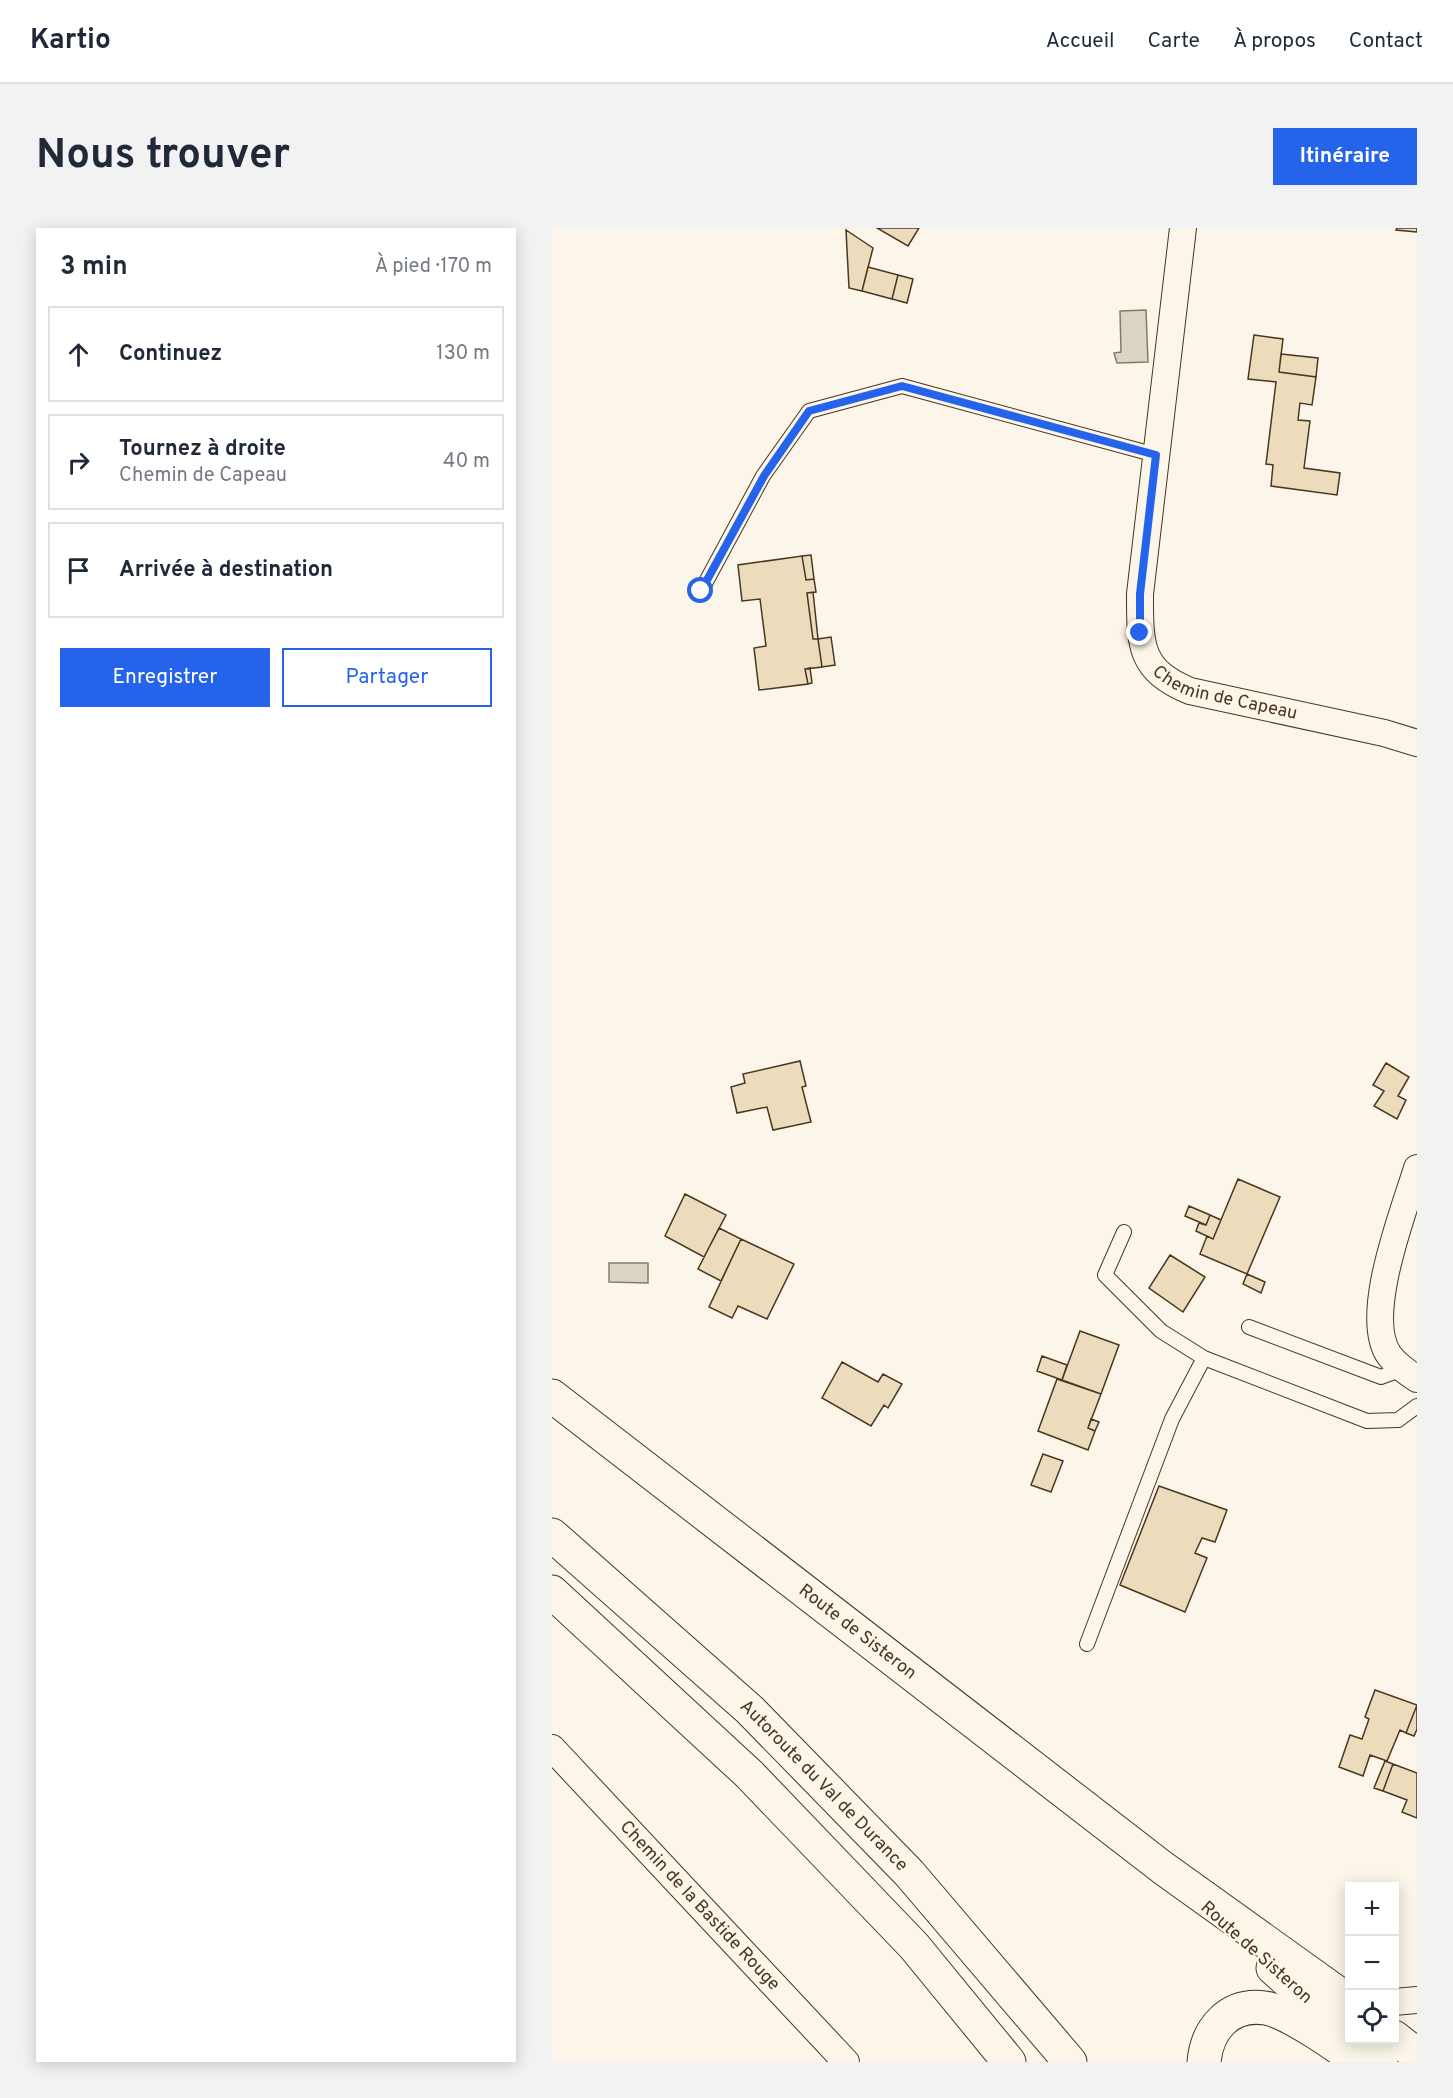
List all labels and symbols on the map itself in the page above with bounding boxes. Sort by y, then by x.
route start [687,577,713,603]
route end [1126,619,1152,645]
street label: Chemin de Capeau [1147,660,1299,725]
street label: Route de Sisteron [794,1579,921,1685]
street label: Autoroute du Val de Durance [735,1695,913,1876]
street label: Chemin de la Bastide Rouge [614,1816,785,1996]
street label: Route de Sisteron [1195,1897,1317,2009]

